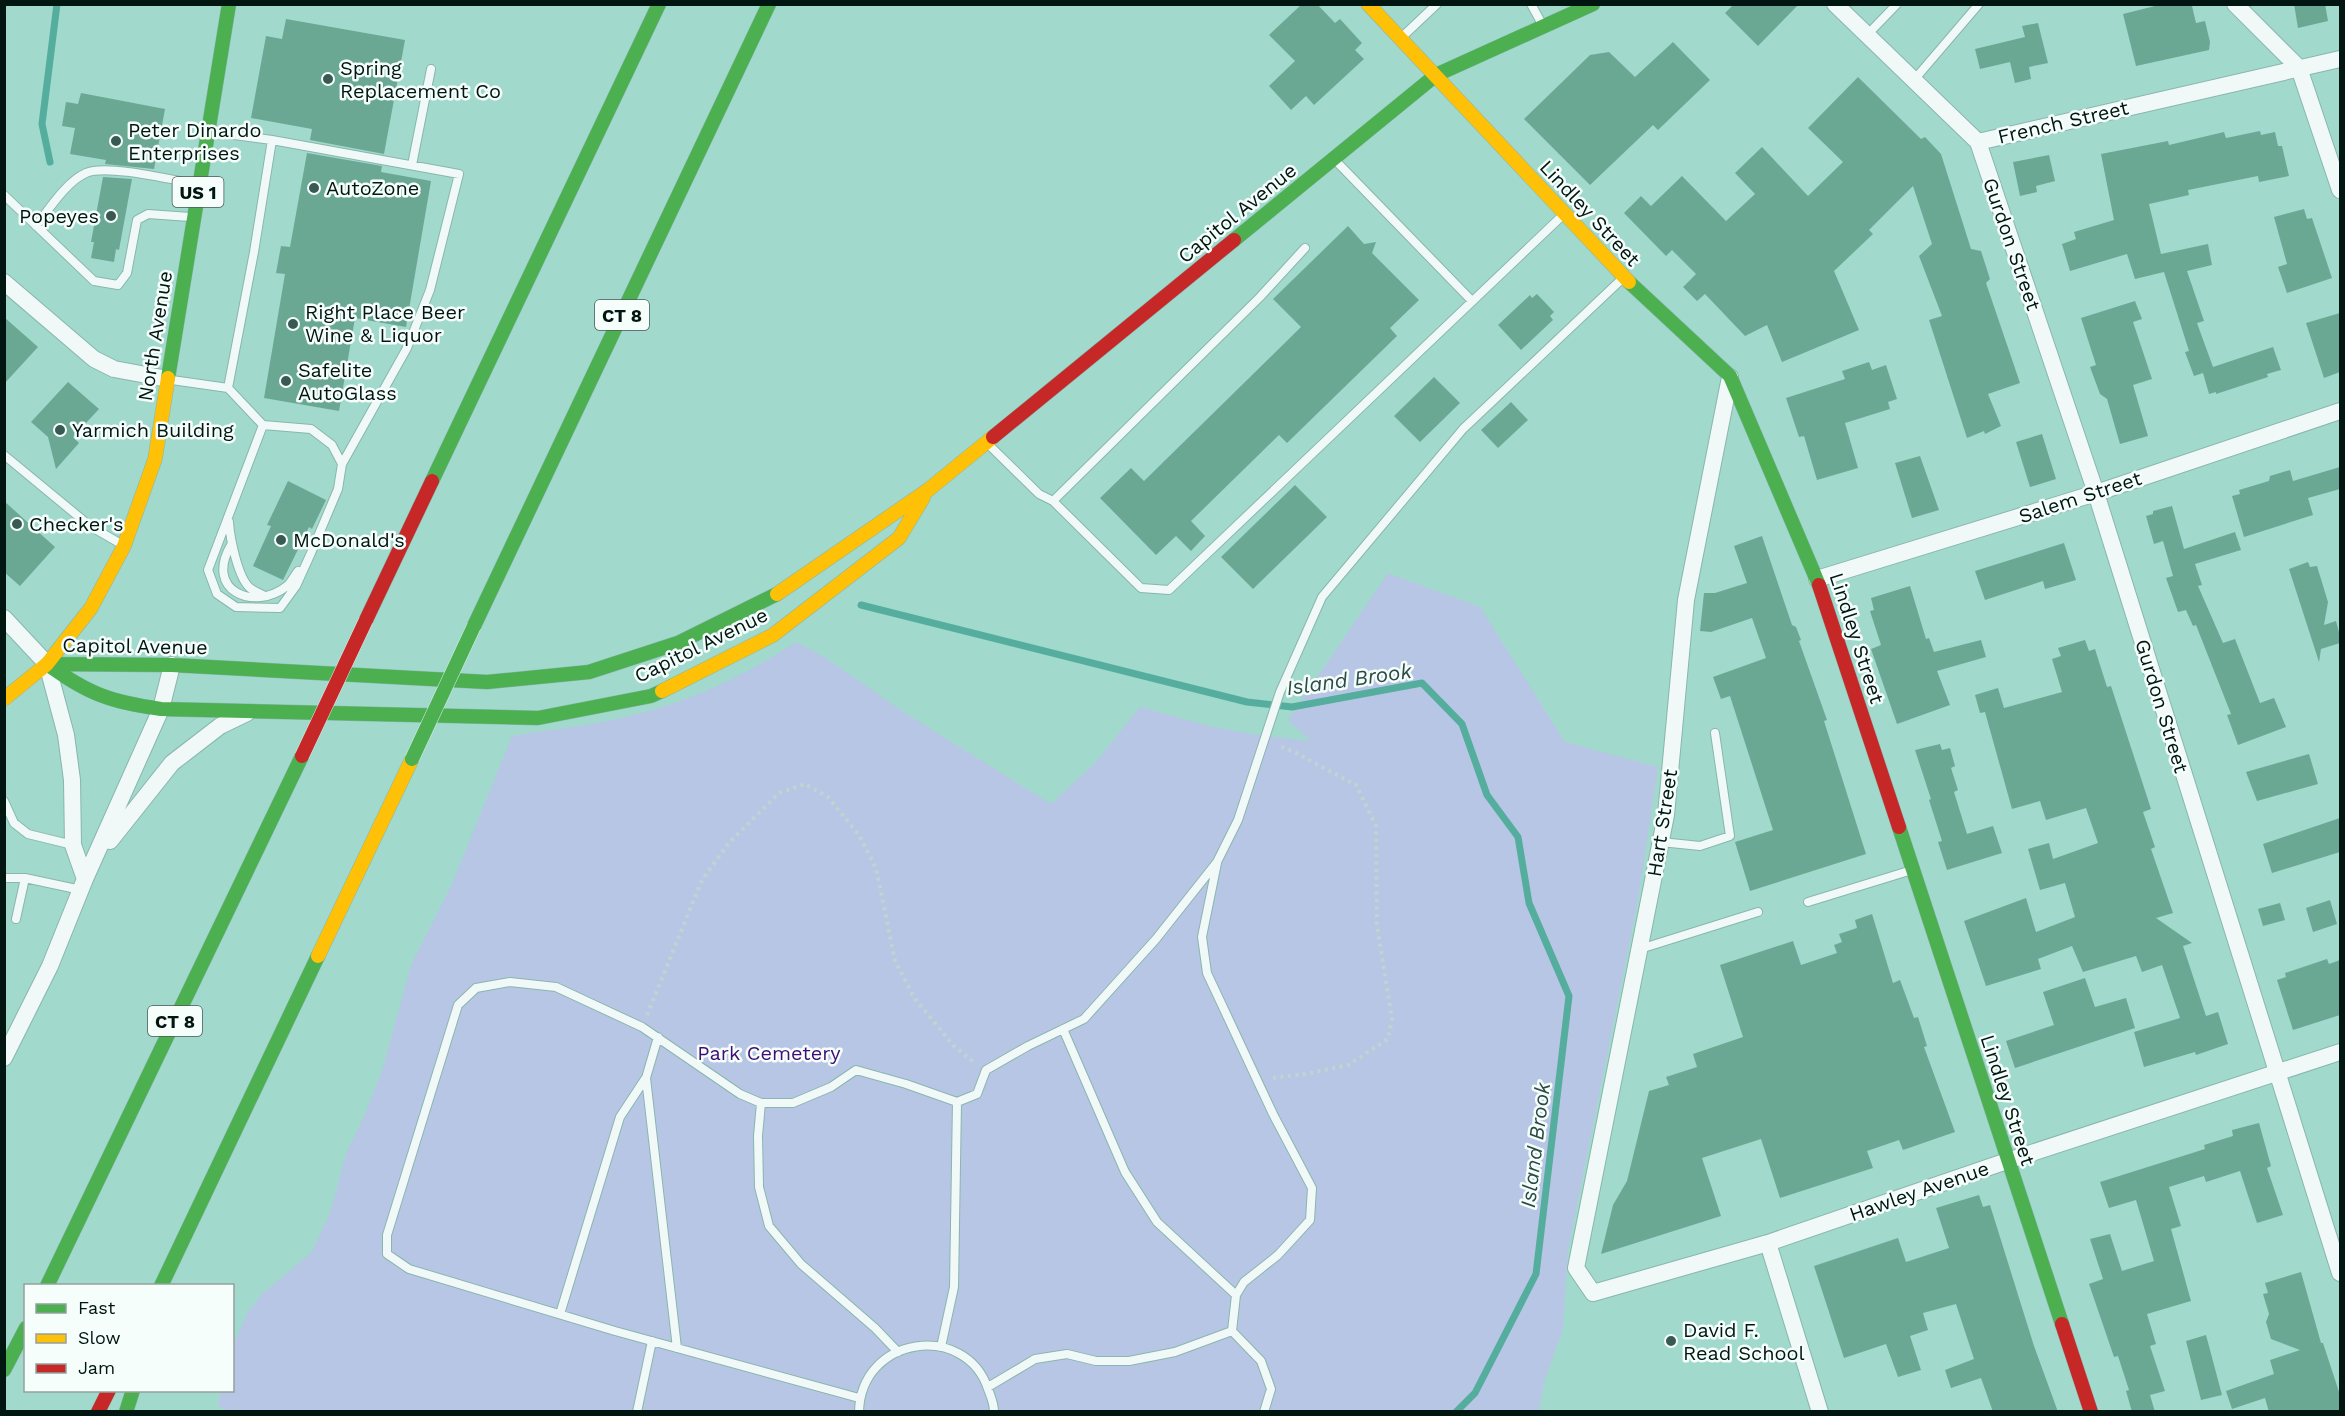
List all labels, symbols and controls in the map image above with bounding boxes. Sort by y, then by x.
place label: Spring Replacement Co [340,56,501,103]
marker: Spring Replacement Co [321,72,335,86]
street label: French Street [1995,95,2131,149]
place label: Peter Dinardo Enterprises [128,118,261,165]
marker: Peter Dinardo Enterprises [109,134,123,148]
street label: Lindley Street [1535,155,1646,271]
street label: Capitol Avenue [1173,158,1301,268]
street label: Gurdon Street [1978,175,2046,314]
place label: AutoZone [326,176,419,200]
road number: US 1 [172,177,224,207]
marker: AutoZone [307,181,321,195]
place label: Popeyes [19,204,99,228]
marker: Popeyes [104,209,118,223]
street label: North Avenue [133,269,177,403]
place label: Right Place Beer Wine & Liquor [305,300,465,347]
road number: CT 8 [595,300,649,330]
marker: Right Place Beer Wine & Liquor [286,317,300,331]
place label: Safelite AutoGlass [298,358,397,405]
marker: Safelite AutoGlass [279,374,293,388]
place label: Yarmich Building [72,418,234,442]
marker: Yarmich Building [53,423,67,437]
street label: Salem Street [2016,466,2145,528]
place label: Checker's [29,512,123,536]
marker: Checker's [10,517,24,531]
place label: McDonald's [293,528,405,552]
marker: McDonald's [274,533,288,547]
street label: Lindley Street [1825,570,1890,707]
street label: Capitol Avenue [630,602,772,688]
street label: Capitol Avenue [62,633,208,659]
street label: Gurdon Street [2130,636,2194,776]
water label: Island Brook [1285,658,1414,700]
street label: Hart Street [1642,767,1682,879]
road number: CT 8 [148,1006,202,1036]
street label: Lindley Street [1976,1032,2041,1169]
park label: Park Cemetery [697,1041,841,1065]
water label: Island Brook [1515,1080,1555,1209]
street label: Hawley Avenue [1846,1156,1992,1226]
legend [24,1284,234,1392]
text: Fast [78,1297,116,1318]
place label: David F. Read School [1683,1318,1805,1365]
text: Slow [78,1327,121,1348]
marker: David F. Read School [1664,1334,1678,1348]
text: Jam [78,1357,115,1378]

